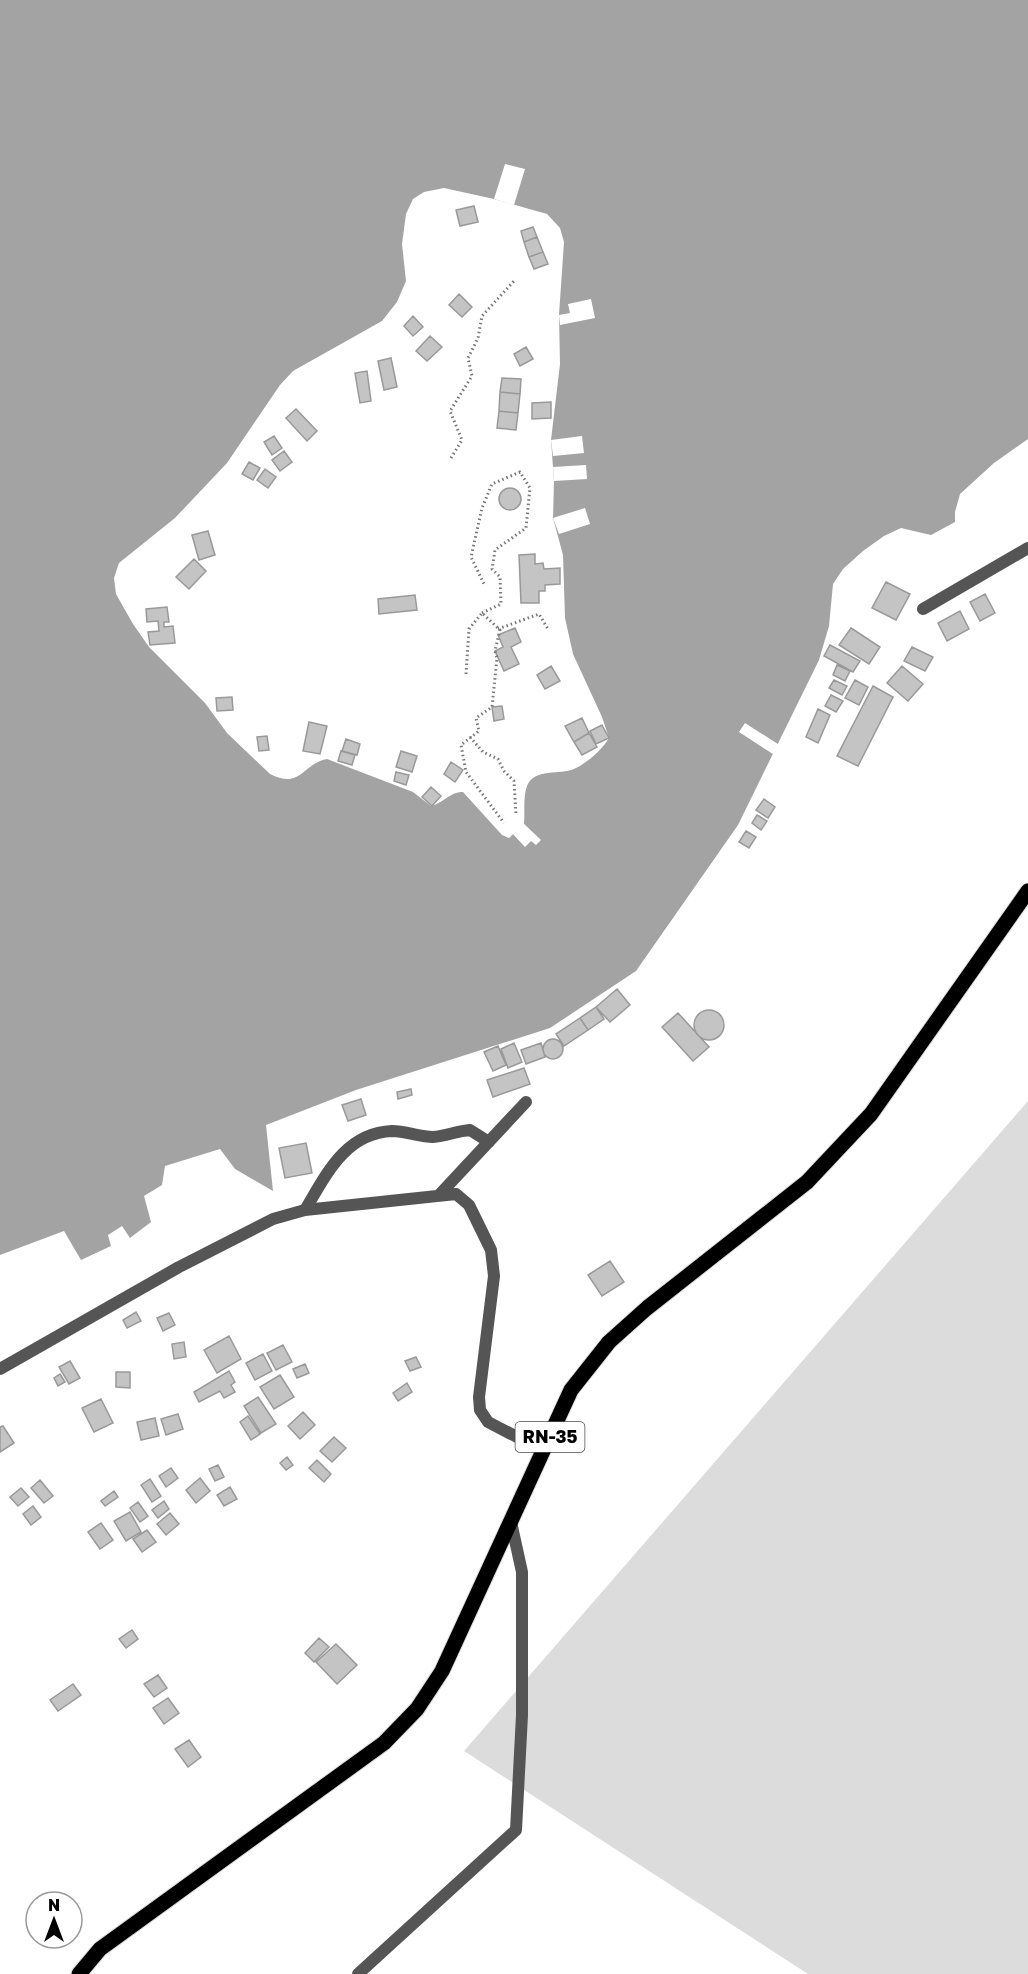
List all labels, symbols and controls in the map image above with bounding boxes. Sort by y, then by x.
road number: RN-35 [516,1422,584,1452]
north arrow [24,1890,84,1950]
text: N [48,1895,60,1915]

